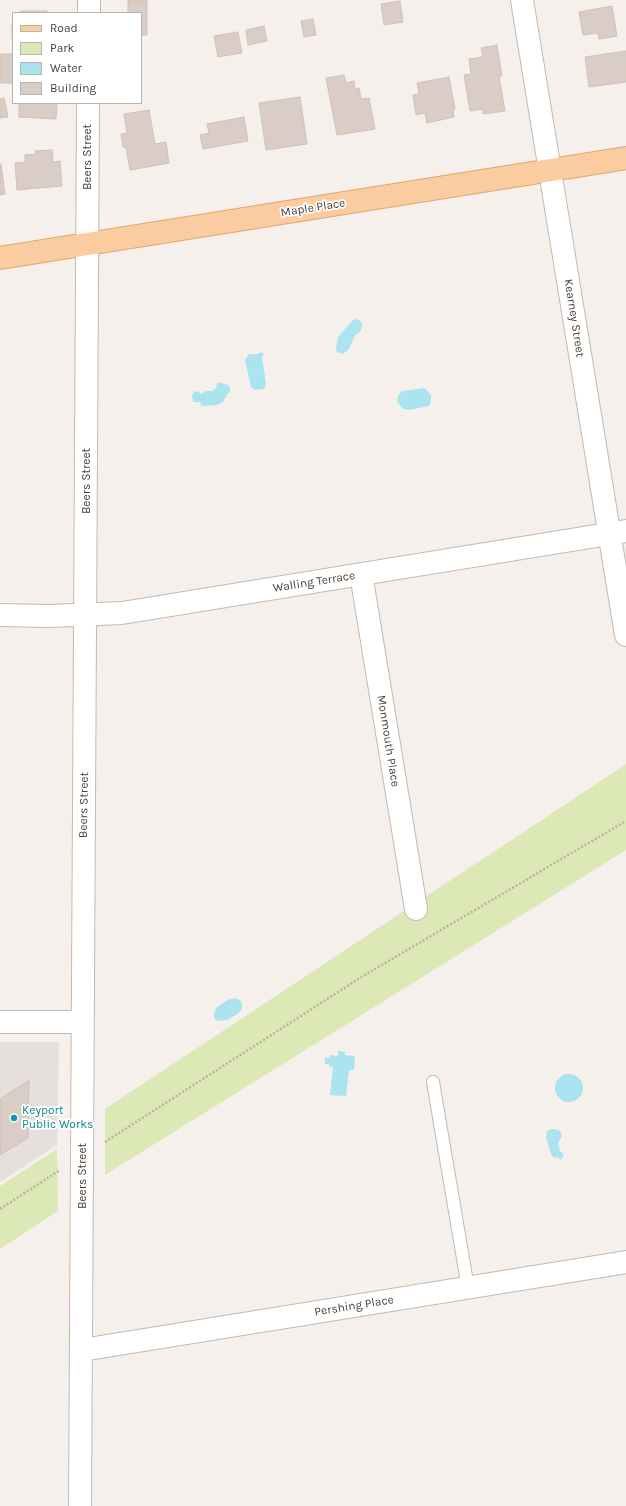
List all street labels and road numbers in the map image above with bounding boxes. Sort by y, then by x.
street label: Beers Street [81,124,95,190]
street label: Maple Place [280,196,346,220]
street label: Kearney Street [561,278,587,358]
street label: Beers Street [80,448,94,514]
street label: Walling Terrace [272,568,356,596]
street label: Monmouth Place [374,694,402,788]
street label: Beers Street [76,772,92,838]
street label: Beers Street [76,1143,90,1209]
street label: Pershing Place [313,1293,395,1319]

